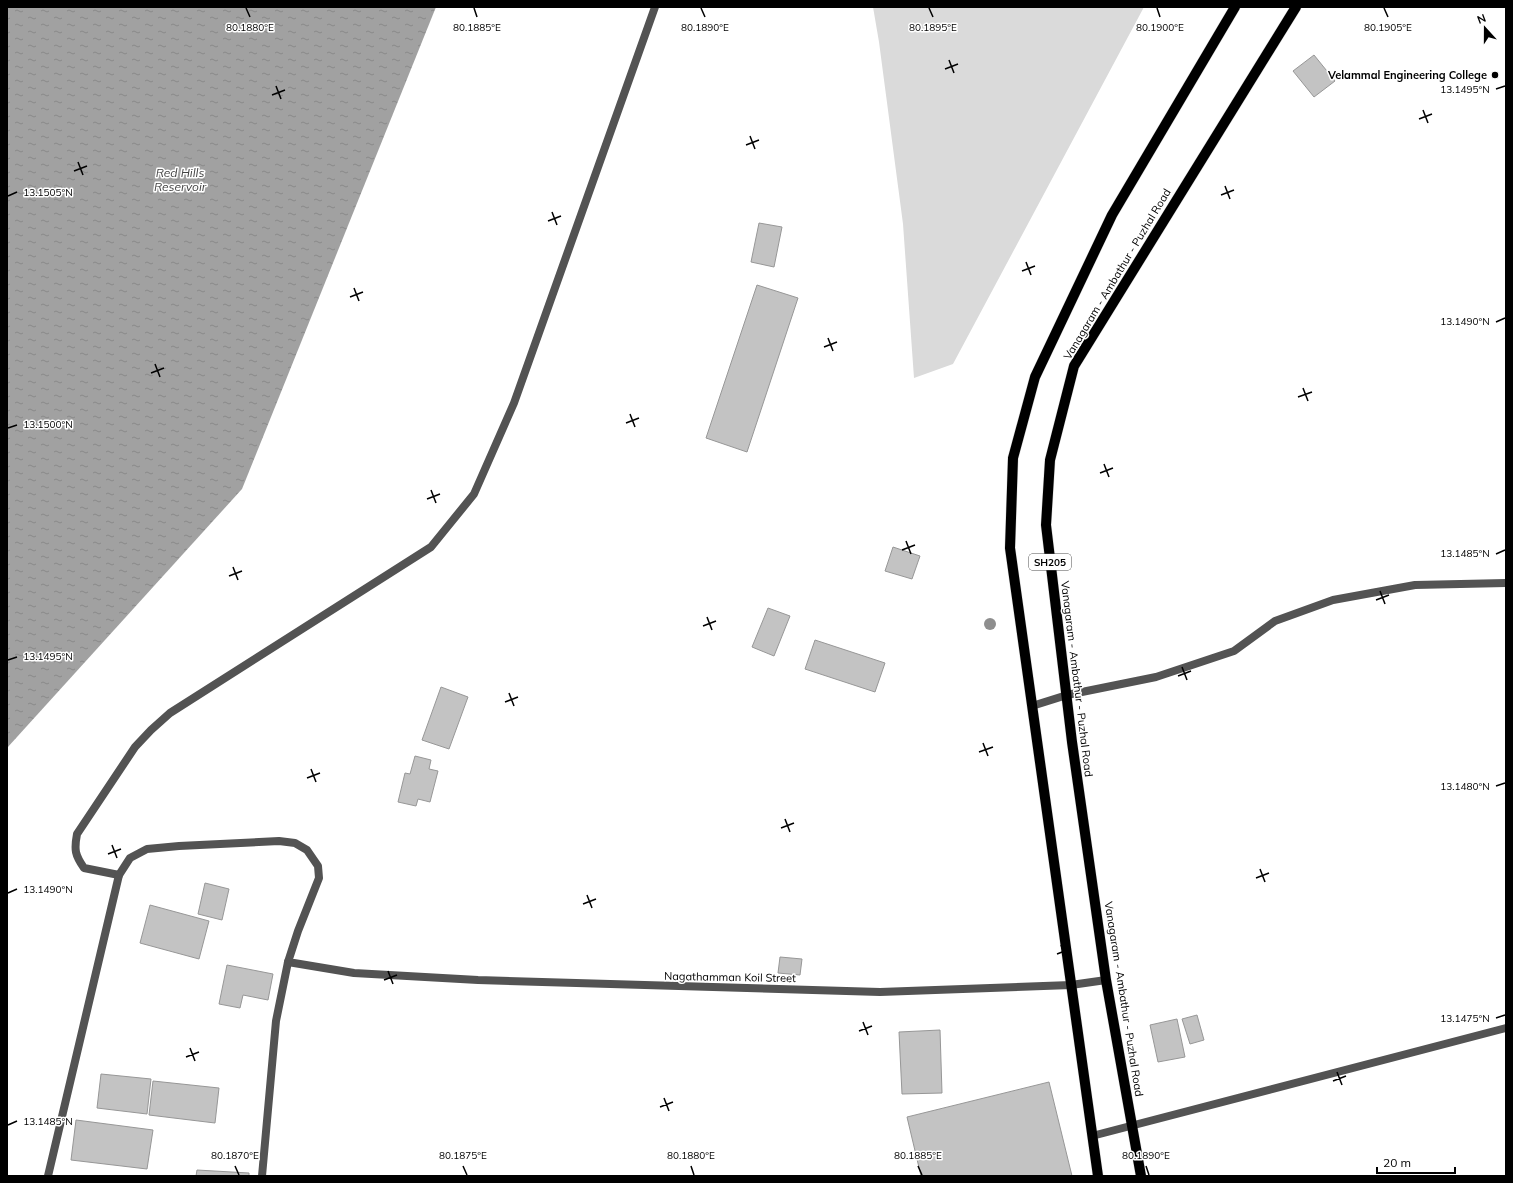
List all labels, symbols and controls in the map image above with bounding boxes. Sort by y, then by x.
north arrow [1465,8,1505,48]
text: N [1475,11,1488,27]
text: 80.1880°E [226,21,274,34]
text: 80.1885°E [453,21,501,34]
text: 80.1890°E [681,21,729,34]
text: 80.1895°E [909,21,957,34]
text: 80.1900°E [1136,21,1184,34]
text: 80.1905°E [1364,21,1412,34]
place label: Velammal Engineering College [1327,68,1487,82]
marker: Velammal Engineering College [1490,70,1500,80]
text: 13.1495°N [1440,83,1490,96]
water label: Red Hills Reservoir [154,165,207,194]
text: 13.1505°N [23,186,73,199]
street label: Vanagaram - Ambathur - Puzhal Road [1060,186,1174,362]
text: 13.1490°N [1440,315,1490,328]
text: 13.1500°N [23,418,73,431]
text: 13.1485°N [1440,547,1490,560]
road number: SH205 [1029,554,1071,570]
street label: Vanagaram - Ambathur - Puzhal Road [1058,580,1096,778]
text: 13.1495°N [23,650,73,663]
text: 13.1480°N [1440,780,1490,793]
text: 13.1490°N [23,883,73,896]
street label: Vanagaram - Ambathur - Puzhal Road [1102,900,1146,1098]
street label: Nagathamman Koil Street [664,969,796,985]
text: 13.1475°N [1440,1012,1490,1025]
text: 13.1485°N [23,1115,73,1128]
text: 80.1870°E [211,1149,259,1162]
text: 80.1875°E [439,1149,487,1162]
text: 80.1880°E [667,1149,715,1162]
text: 80.1885°E [894,1149,942,1162]
text: 80.1890°E [1122,1149,1170,1162]
scale bar [1377,1149,1455,1175]
text: 20 m [1383,1155,1411,1170]

